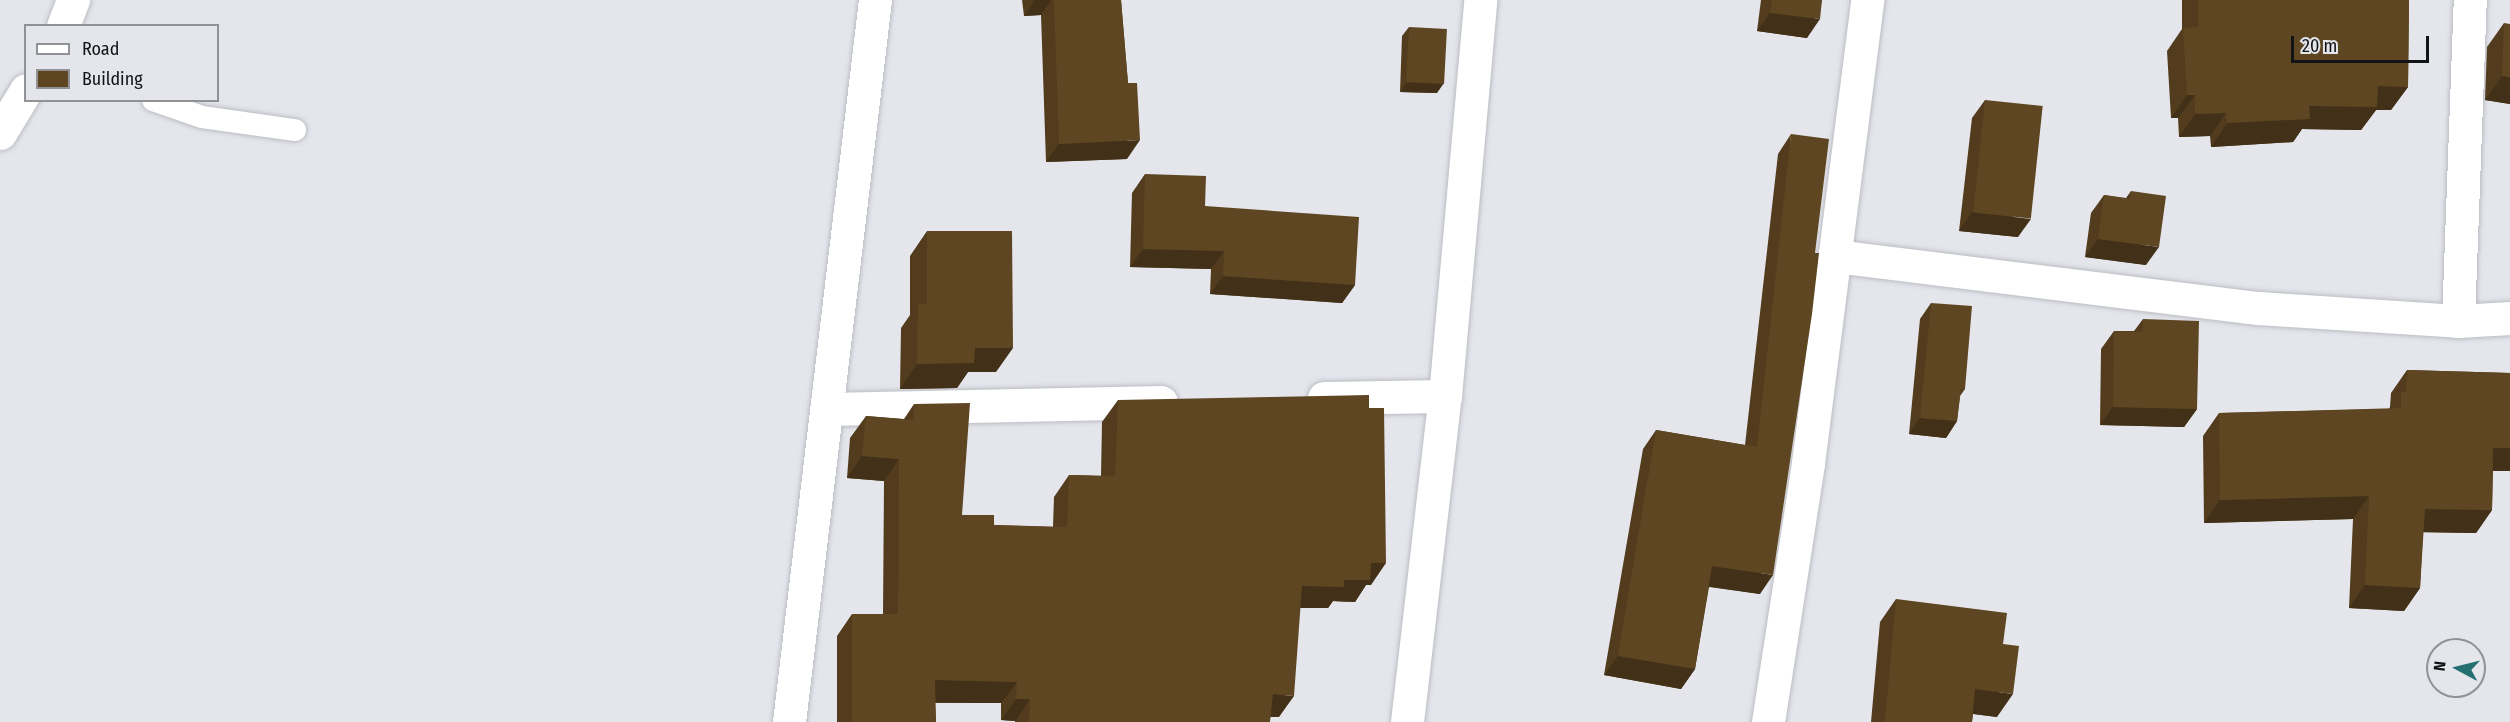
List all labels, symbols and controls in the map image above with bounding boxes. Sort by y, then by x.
legend [24,24,219,102]
scale bar [2294,24,2432,62]
text: 20 m [2302,35,2337,57]
text: Road [82,38,119,60]
text: Building [82,68,143,90]
north arrow [2426,638,2486,698]
text: N [2430,660,2450,672]

